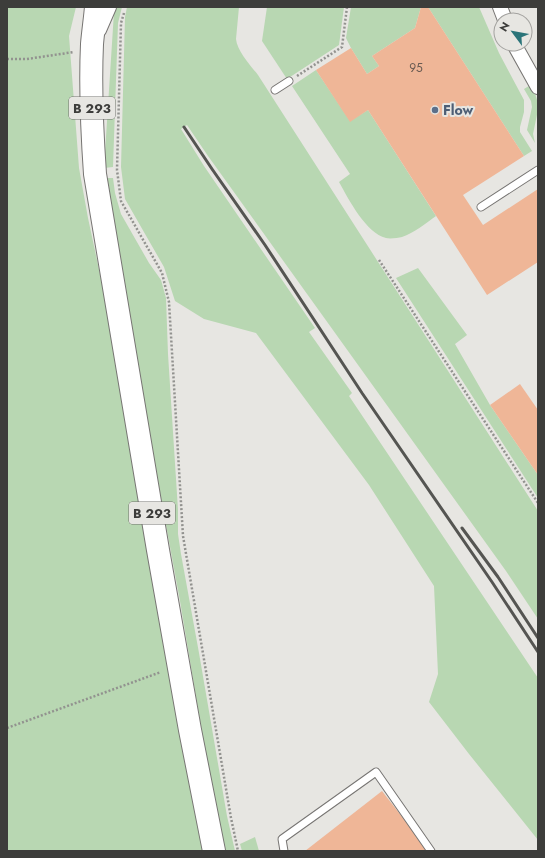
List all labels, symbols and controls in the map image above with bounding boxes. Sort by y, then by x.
north arrow [493,12,533,52]
text: N [495,19,514,35]
house number: 95 [409,59,423,77]
road number: B 293 [69,97,115,119]
place label: Flow [443,100,474,120]
marker: Flow [430,105,440,115]
road number: B 293 [129,502,175,524]

